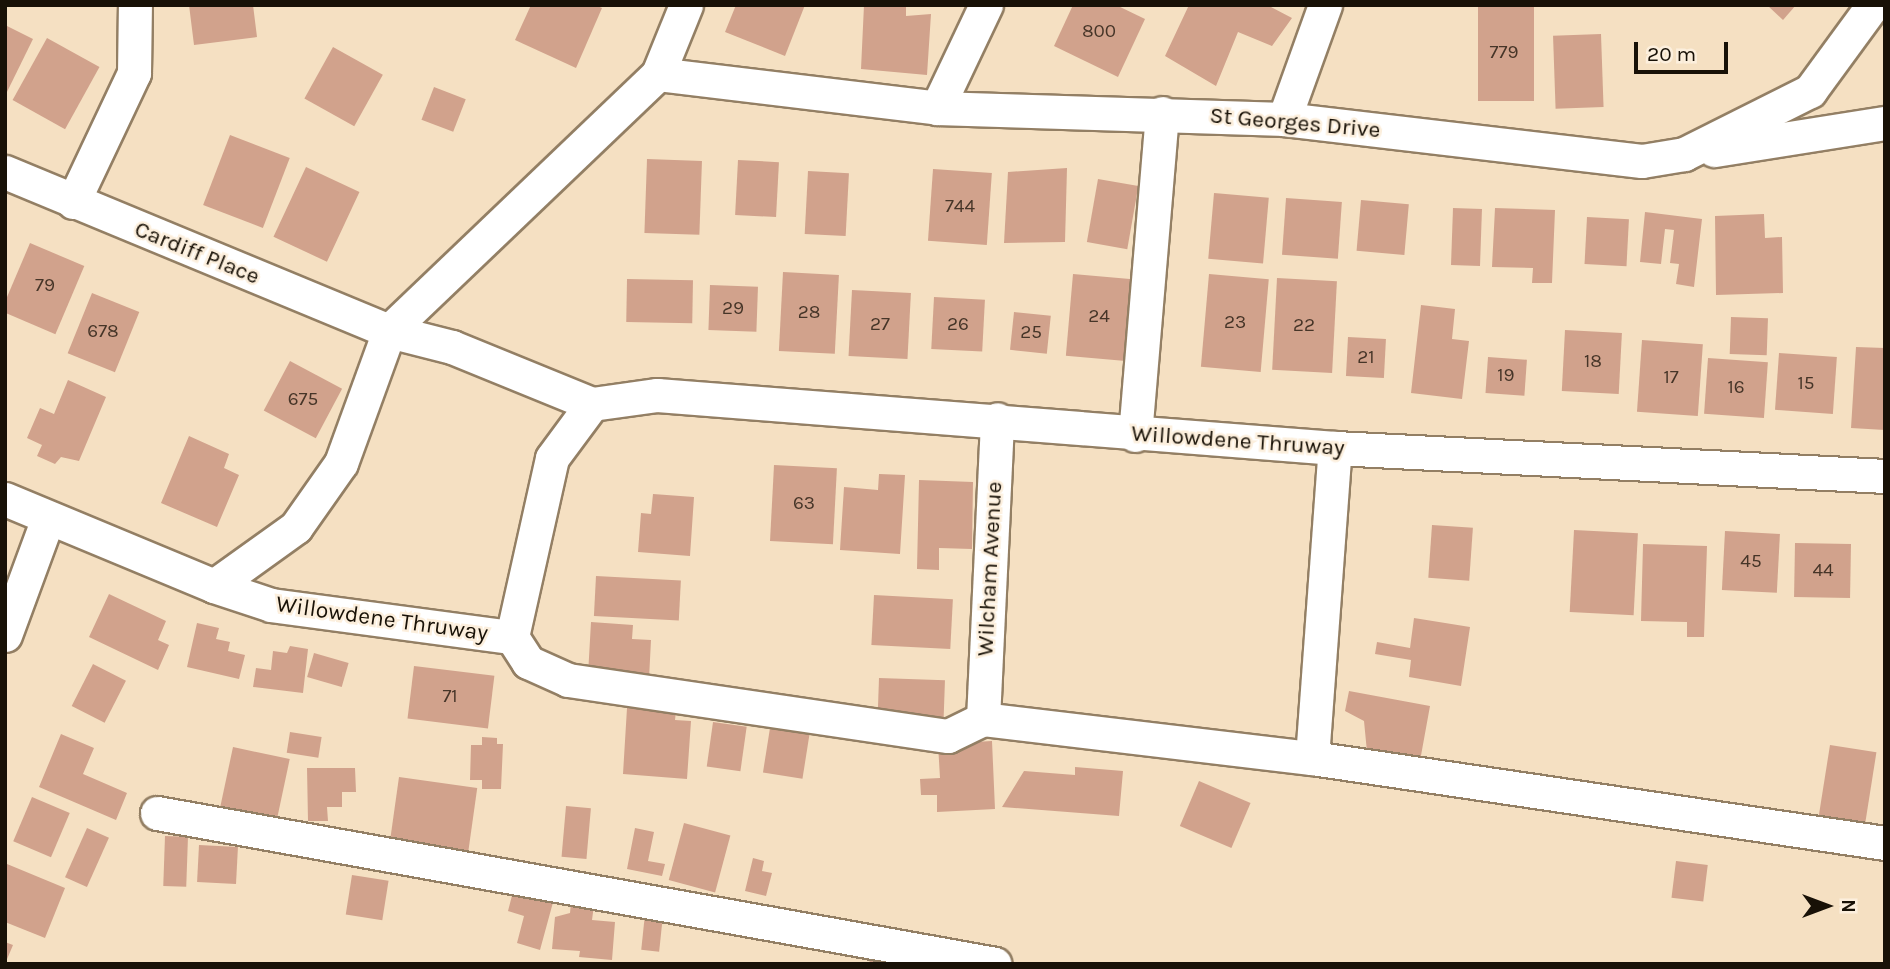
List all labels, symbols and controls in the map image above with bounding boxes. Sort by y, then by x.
house number: 800 [1082,21,1116,43]
scale bar [1638,28,1732,72]
house number: 779 [1490,42,1518,64]
text: 20 m [1647,42,1696,66]
street label: St Georges Drive [1209,102,1381,144]
house number: 744 [945,196,975,218]
street label: Cardiff Place [131,215,263,291]
house number: 79 [35,275,55,297]
house number: 29 [722,298,744,320]
house number: 28 [798,302,820,324]
house number: 24 [1088,306,1110,328]
house number: 23 [1224,312,1246,334]
house number: 27 [870,314,890,336]
house number: 26 [947,314,969,336]
house number: 22 [1293,315,1315,337]
house number: 678 [87,321,119,343]
house number: 25 [1020,322,1042,344]
house number: 21 [1357,347,1375,369]
house number: 18 [1584,351,1602,373]
house number: 19 [1497,365,1515,387]
house number: 17 [1663,367,1679,389]
house number: 15 [1797,373,1815,395]
house number: 16 [1727,377,1745,399]
house number: 675 [288,389,318,411]
street label: Willowdene Thruway [1130,420,1346,462]
street label: Wilcham Avenue [972,481,1008,657]
house number: 63 [793,493,815,515]
house number: 45 [1740,551,1762,573]
house number: 44 [1812,560,1834,582]
street label: Willowdene Thruway [274,590,490,648]
house number: 71 [442,686,458,708]
north arrow [1792,871,1862,941]
text: N [1837,899,1859,913]

